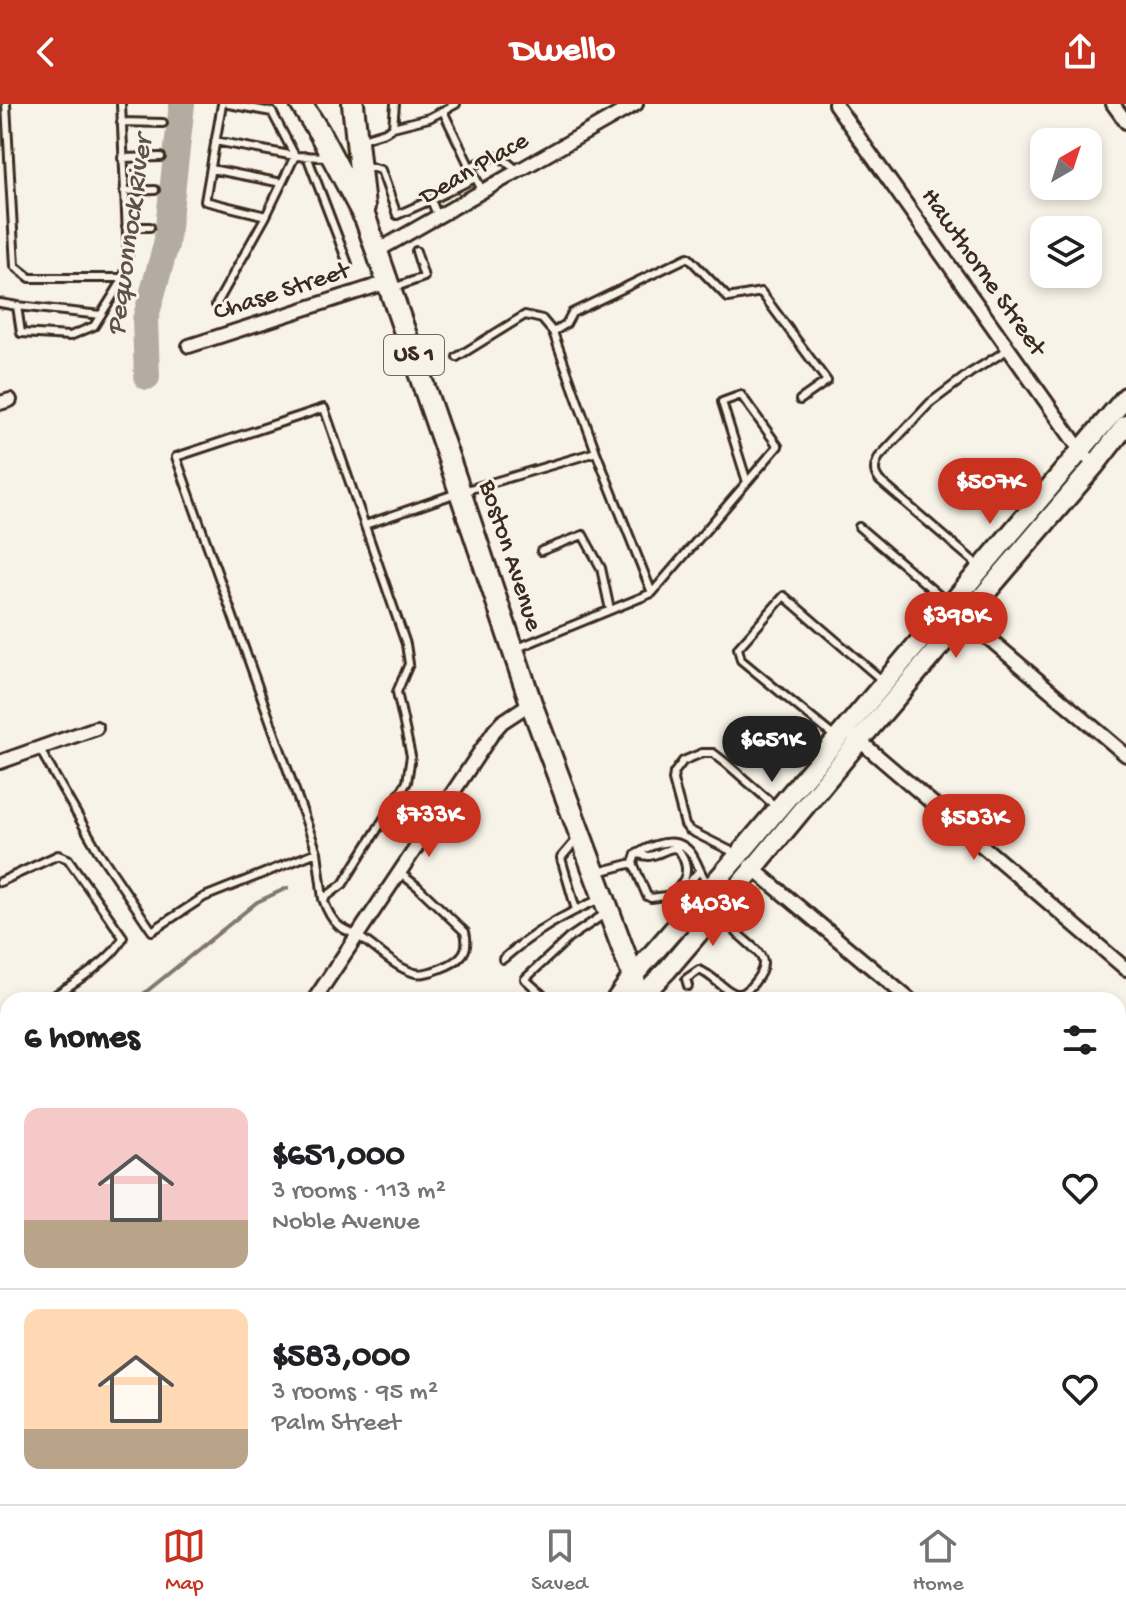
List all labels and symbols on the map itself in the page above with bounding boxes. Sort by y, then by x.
street label: Dean Place [414,126,535,214]
north arrow [1030,128,1102,200]
water label: Pequonnock River [101,129,162,338]
street label: Hawthorne Street [913,183,1053,365]
street label: Chase Street [210,256,356,330]
road number: US 1 [384,335,444,375]
pin: $507K [934,458,1046,526]
street label: Boston Avenue [470,476,548,636]
pin: $398K [900,592,1012,660]
pin: $651K [716,716,828,784]
pin: $733K [373,791,485,859]
pin: $583K [918,794,1030,862]
pin: $403K [657,880,769,948]

